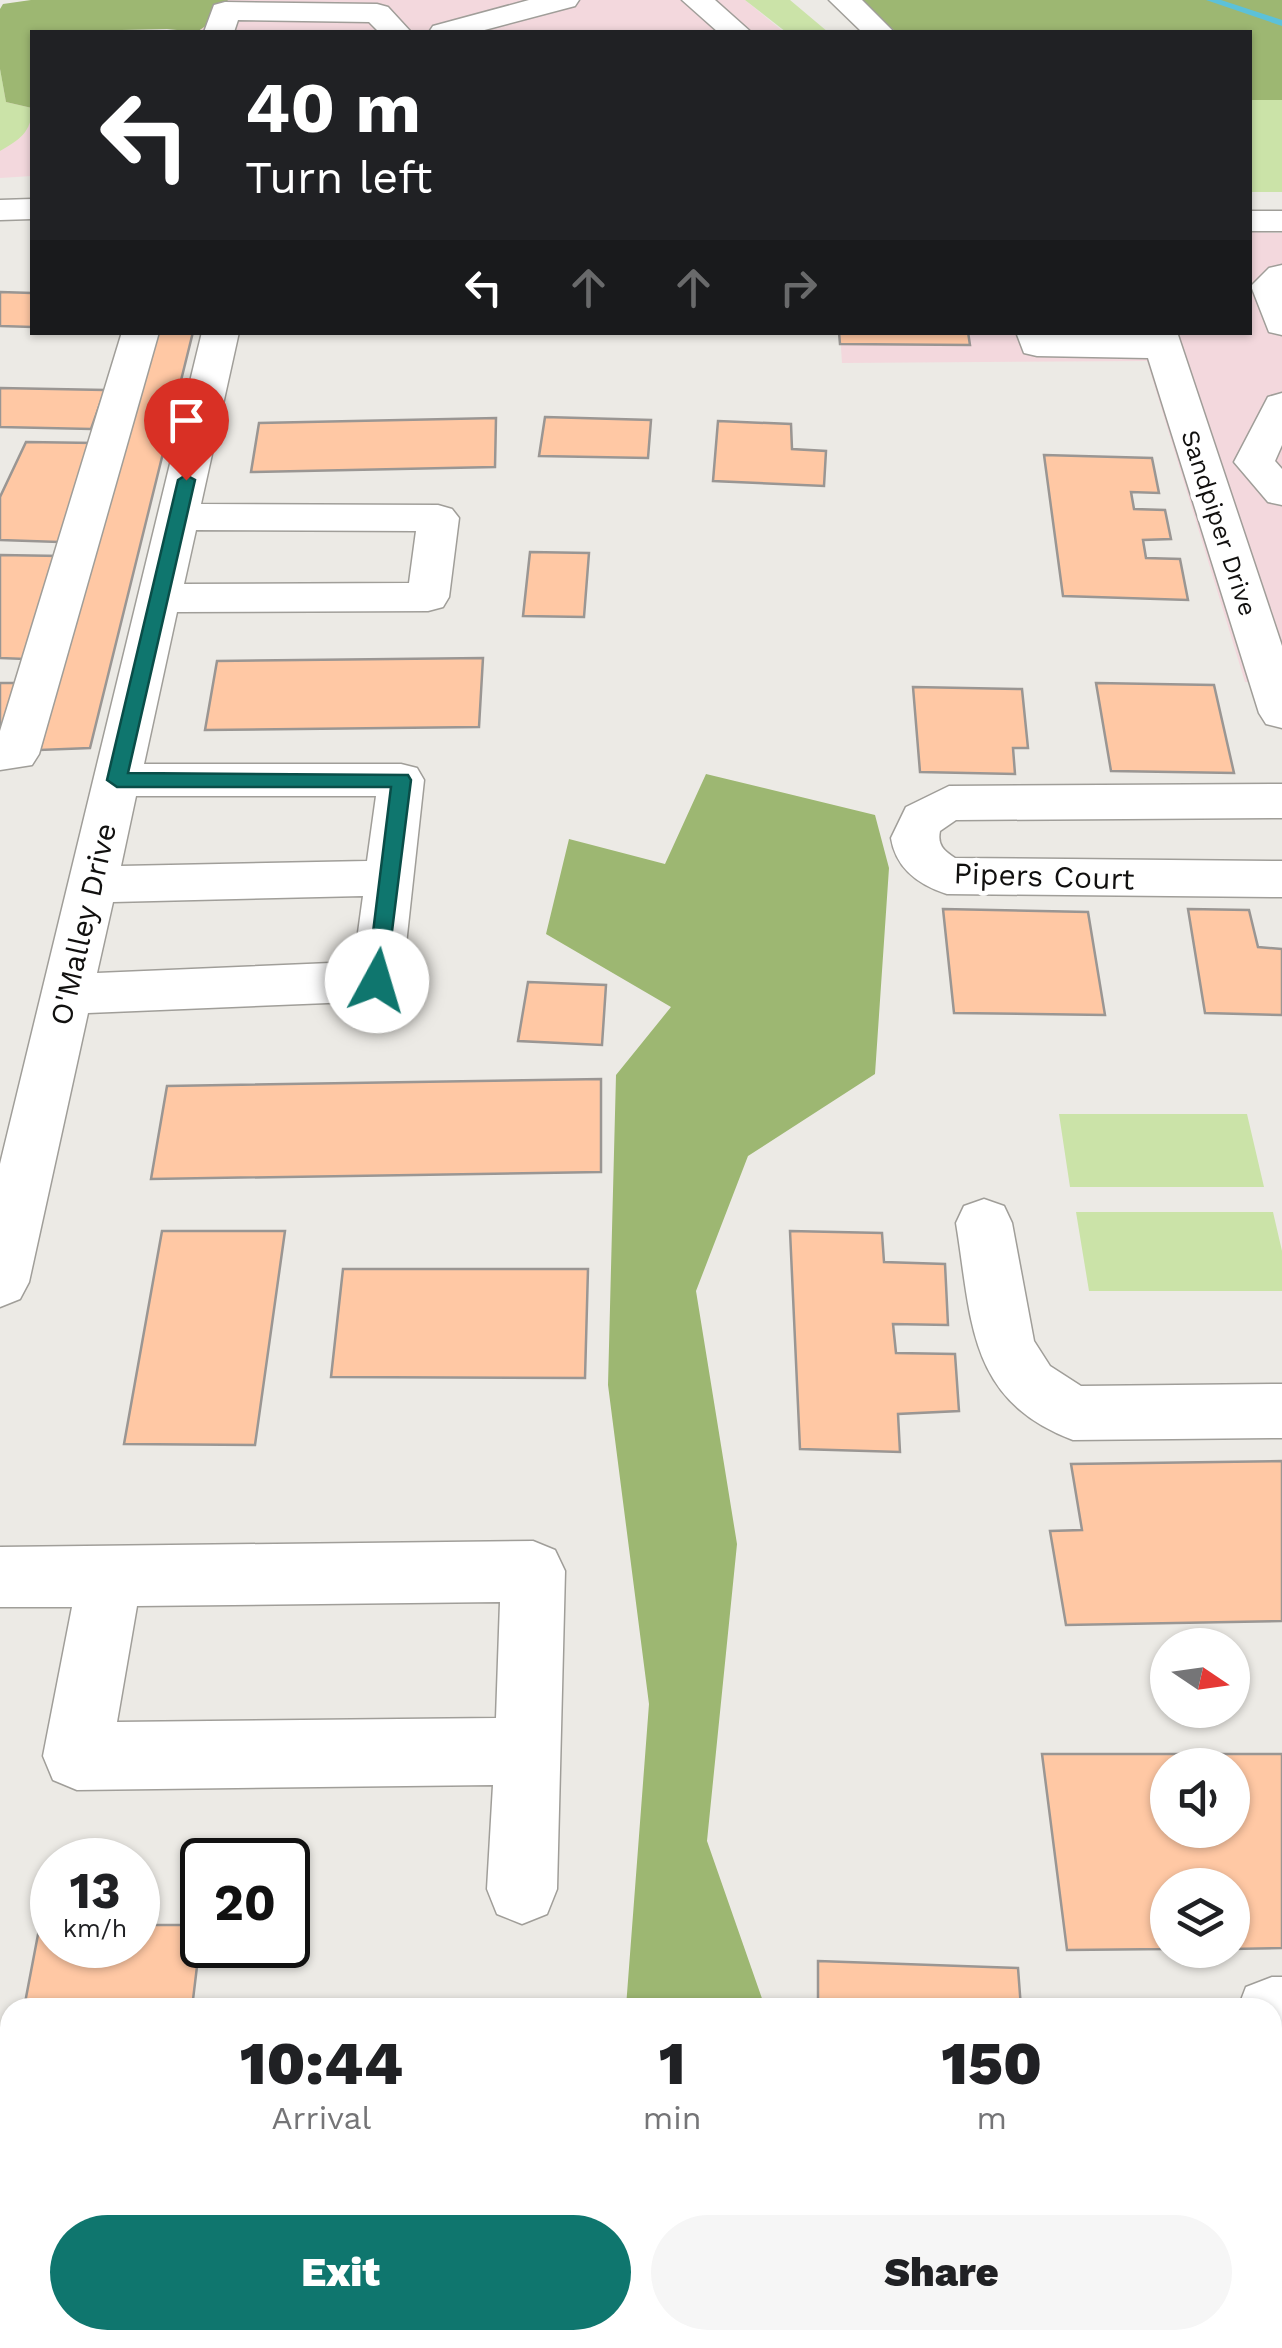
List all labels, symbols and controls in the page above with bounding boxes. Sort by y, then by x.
text: 40 m [245,67,421,149]
icon: left [80,70,210,200]
text: Turn left [245,151,432,204]
icon: left [456,260,511,315]
icon: ahead [561,260,616,315]
icon: ahead [666,260,721,315]
icon: right [771,260,826,315]
pin [144,378,229,481]
icon: arrive [159,393,214,448]
street label: Sandpiper Drive [1175,426,1263,620]
street label: O'Malley Drive [43,820,123,1028]
street label: Pipers Court [953,855,1136,897]
position arrow [325,929,429,1033]
north arrow [1150,1628,1250,1728]
map controls [1150,1628,1250,1968]
button: sound [1150,1748,1250,1848]
speed limit sign: 20 [180,1838,310,1968]
text: 13 [69,1861,121,1920]
button: layers [1150,1868,1250,1968]
text: km/h [63,1914,127,1943]
text: 10:44 [240,2028,403,2099]
text: 1 [659,2028,686,2099]
text: 150 [941,2028,1042,2099]
text: Arrival [271,2099,371,2137]
text: min [643,2099,702,2137]
text: m [977,2099,1007,2137]
button: Exit [50,2215,631,2330]
button: Share [651,2215,1232,2330]

